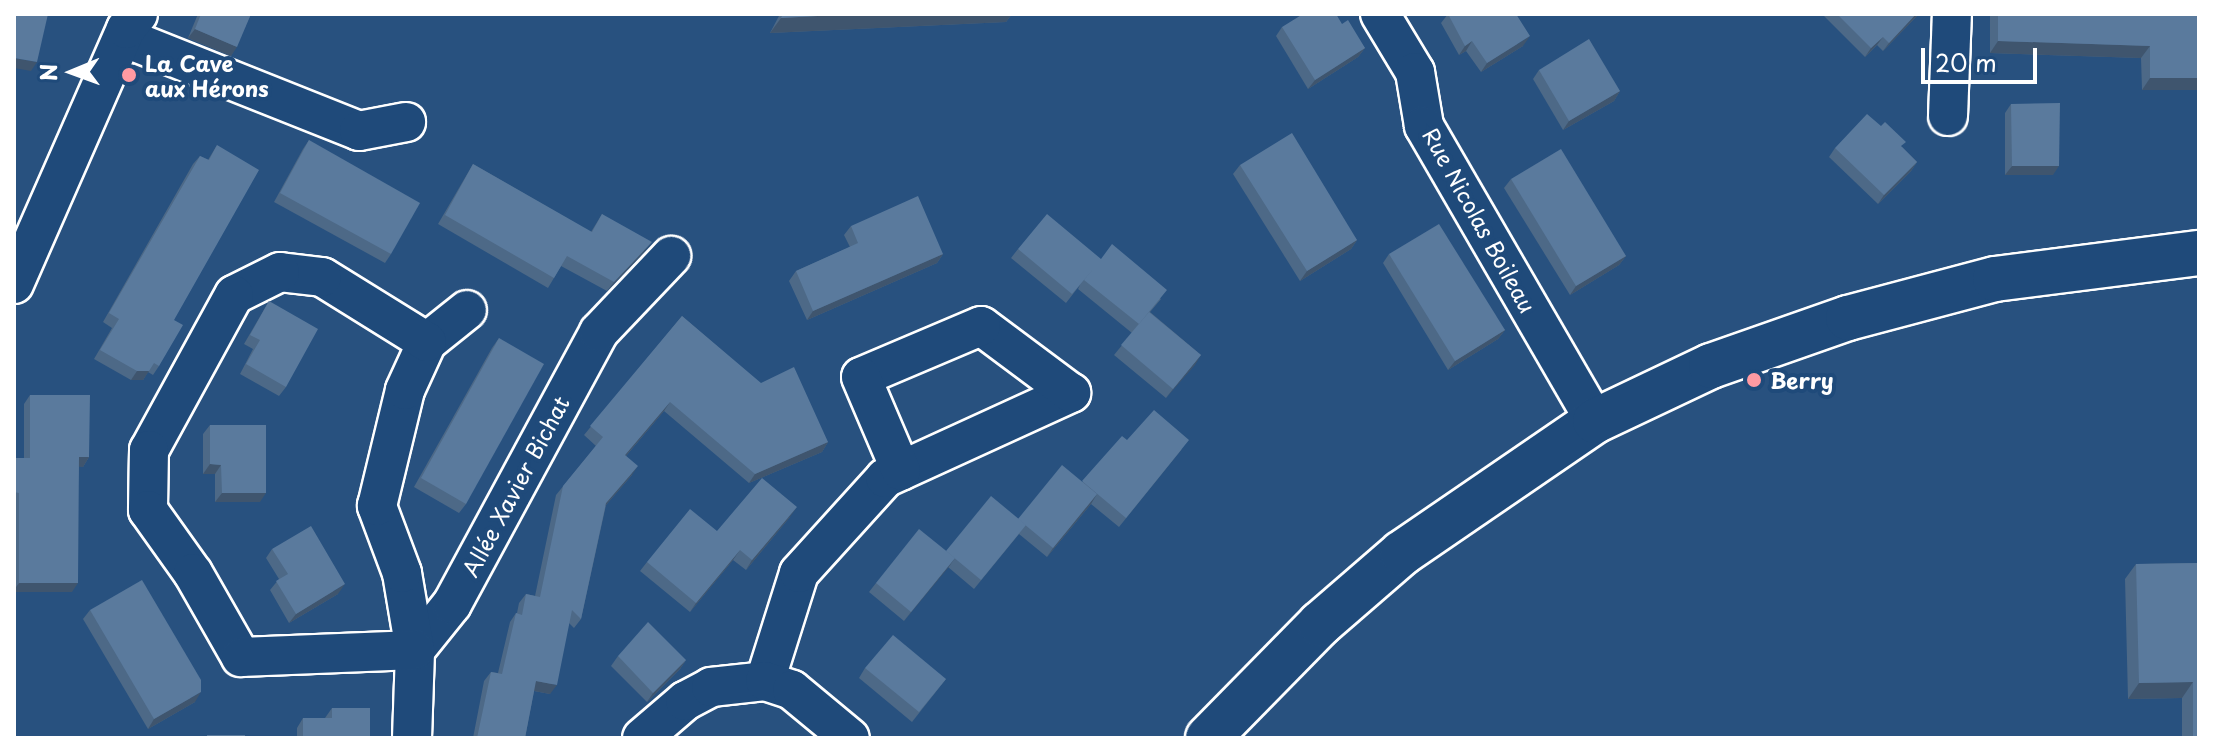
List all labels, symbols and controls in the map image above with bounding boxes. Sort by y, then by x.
north arrow [32,32,112,112]
scale bar [1925,32,2041,82]
text: 20 m [1935,44,1997,80]
place label: La Cave aux Hérons [145,49,269,100]
text: N [31,63,64,81]
marker: La Cave aux Hérons [120,66,138,84]
street label: Rue Nicolas Boileau [1417,121,1543,319]
place label: Berry [1770,367,1834,393]
marker: Berry [1745,371,1763,389]
street label: Allée Xavier Bichat [456,391,574,581]

